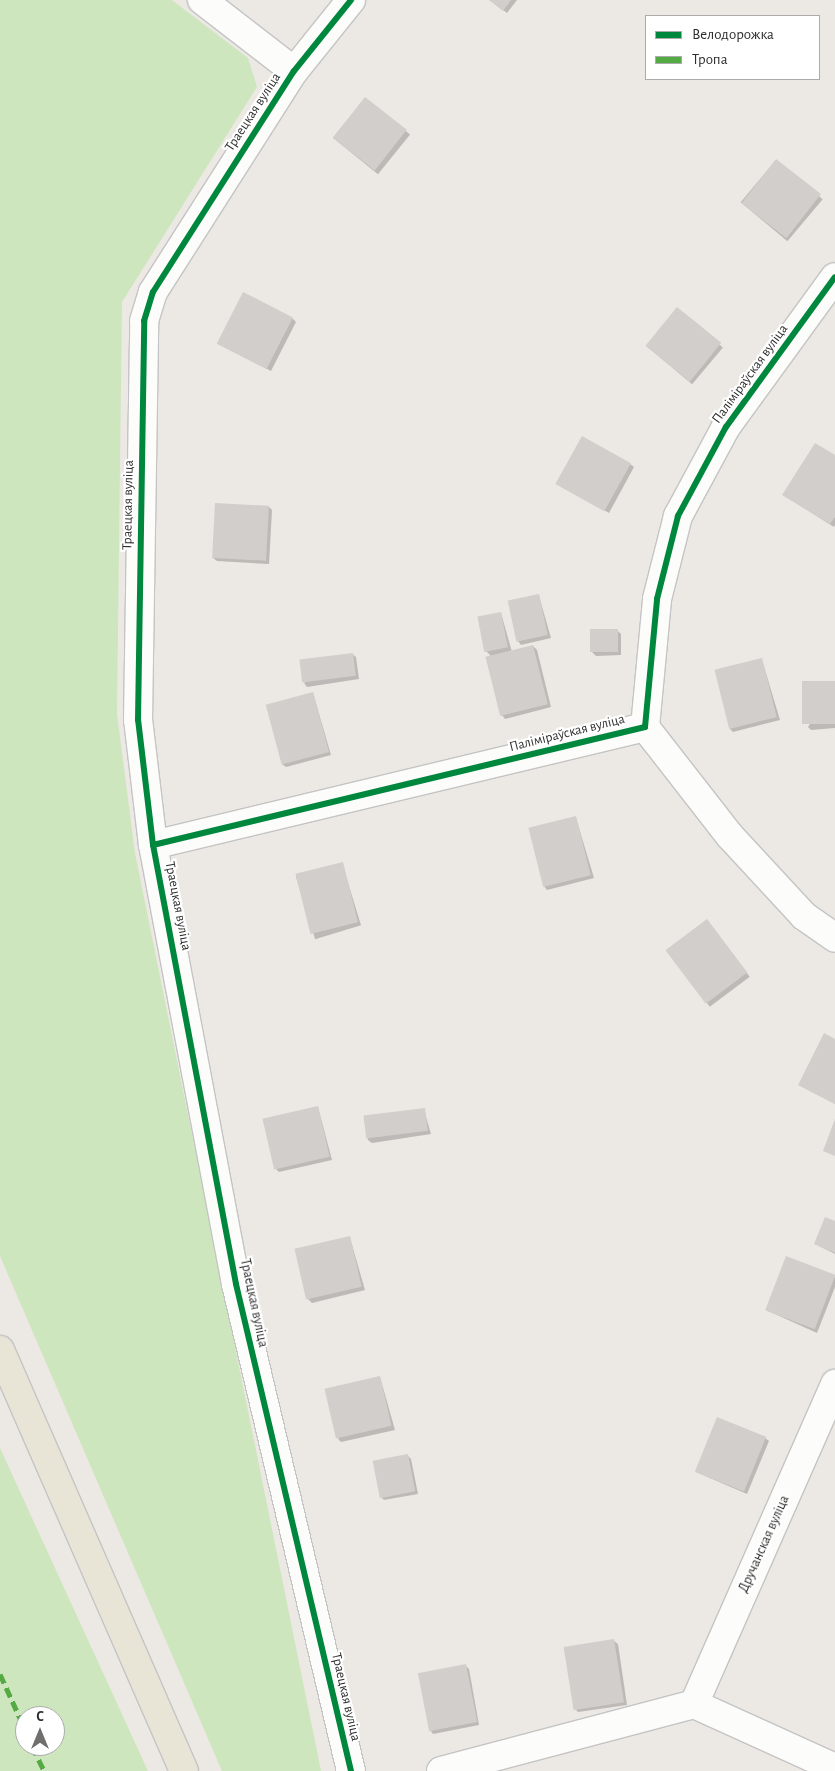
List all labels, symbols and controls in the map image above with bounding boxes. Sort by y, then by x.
legend [645,15,820,80]
text: Велодорожка [692,27,774,42]
text: Тропа [692,52,728,67]
street label: Траецкая вуліца [221,70,285,154]
street label: Паліміраўская вуліца [708,321,792,427]
street label: Траецкая вуліца [119,460,137,550]
street label: Паліміраўская вуліца [507,711,627,755]
street label: Траецкая вуліца [161,860,195,952]
street label: Траецкая вуліца [236,1257,272,1349]
street label: Дручанская вуліца [735,1493,793,1595]
street label: Траецкая вуліца [328,1651,364,1743]
north arrow [15,1706,65,1756]
text: С [36,1710,44,1724]

